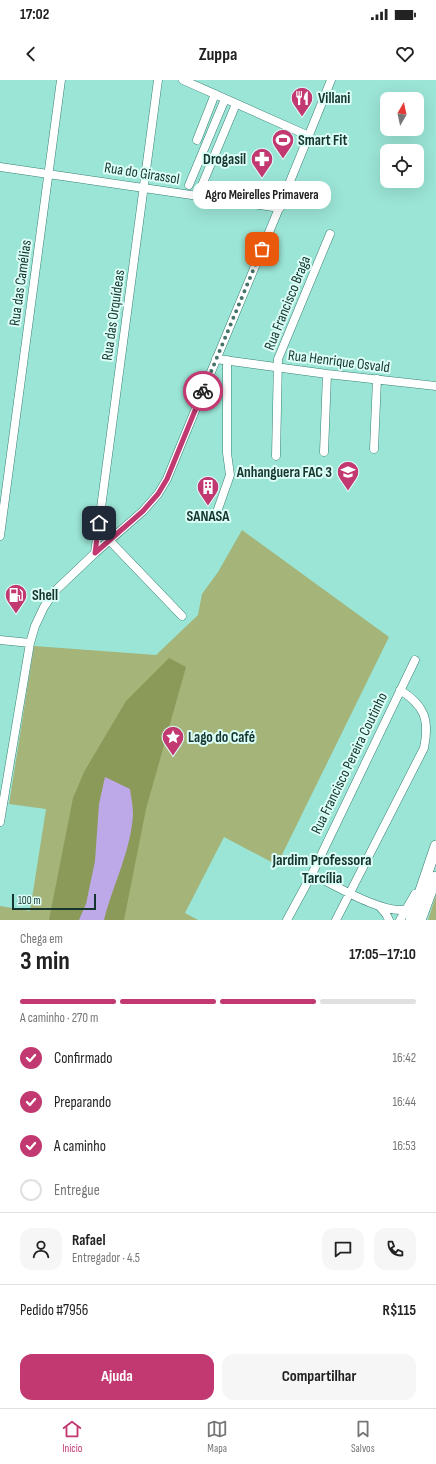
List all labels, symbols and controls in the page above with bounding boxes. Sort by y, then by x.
text: 17:02 [20,5,49,24]
icon: back [20,43,42,65]
icon: heart [394,43,416,65]
text: Zuppa [199,44,237,65]
restaurant icon: Villani [289,85,315,118]
place label: Villani [318,89,350,108]
north arrow [380,92,424,136]
map controls [380,92,424,188]
sports icon: Smart Fit [270,127,296,160]
place label: Smart Fit [298,131,347,150]
button: locate [380,144,424,188]
pharmacy icon: Drogasil [249,146,275,179]
place label: Drogasil [203,150,246,169]
street label: Rua do Girassol [103,158,181,189]
callout: Agro Meirelles Primavera [193,181,331,209]
text: Agro Meirelles Primavera [205,187,319,203]
pin [245,232,279,266]
icon: bag [251,238,273,260]
street label: Rua das Camélias [5,239,36,327]
street label: Rua Francisco Braga [260,253,315,353]
street label: Rua das Orquídeas [98,269,129,362]
street label: Rua Henrique Osvald [287,346,391,377]
courier [183,371,223,411]
icon: bike [192,380,214,402]
school or university icon: Anhanguera FAC 3 [335,459,361,492]
place label: Anhanguera FAC 3 [236,463,332,482]
building icon: SANASA [195,474,221,507]
pin [82,506,116,540]
place label: SANASA [187,507,230,526]
icon: home [88,512,110,534]
fuel station icon: Shell [3,582,29,615]
place label: Shell [32,586,58,605]
street label: Rua Francisco Pereira Coutinho [307,689,392,837]
place icon: Lago do Café [160,724,186,757]
place label: Lago do Café [188,728,255,747]
district label: Jardim Professora Tarcília [271,851,372,888]
scale bar [12,892,96,911]
text: 100 m [18,894,40,907]
text: Chega em [20,931,63,947]
text: 17:05–17:10 [349,945,416,964]
text: 3 min [20,946,70,977]
text: A caminho · 270 m [20,1010,98,1026]
icon: check [20,1047,42,1069]
text: Confirmado [54,1049,113,1068]
text: 16:42 [392,1050,416,1066]
icon: check [20,1091,42,1113]
text: Preparando [54,1093,111,1112]
text: 16:44 [392,1094,416,1110]
icon: check [20,1135,42,1157]
text: A caminho [54,1137,106,1156]
text: 16:53 [393,1138,416,1154]
text: Entregue [54,1181,100,1200]
button: person [20,1228,62,1270]
button: chat [322,1228,364,1270]
button: phone [374,1228,416,1270]
text: Rafael [72,1231,105,1250]
text: Entregador · 4.5 [72,1250,140,1266]
text: Pedido #7956 [20,1301,88,1320]
text: R$115 [383,1301,416,1320]
button: Ajuda [20,1354,214,1400]
button: Compartilhar [222,1354,416,1400]
tab: Início [61,1418,83,1455]
tab: Mapa [206,1418,228,1455]
tab: Salvos [351,1418,375,1455]

